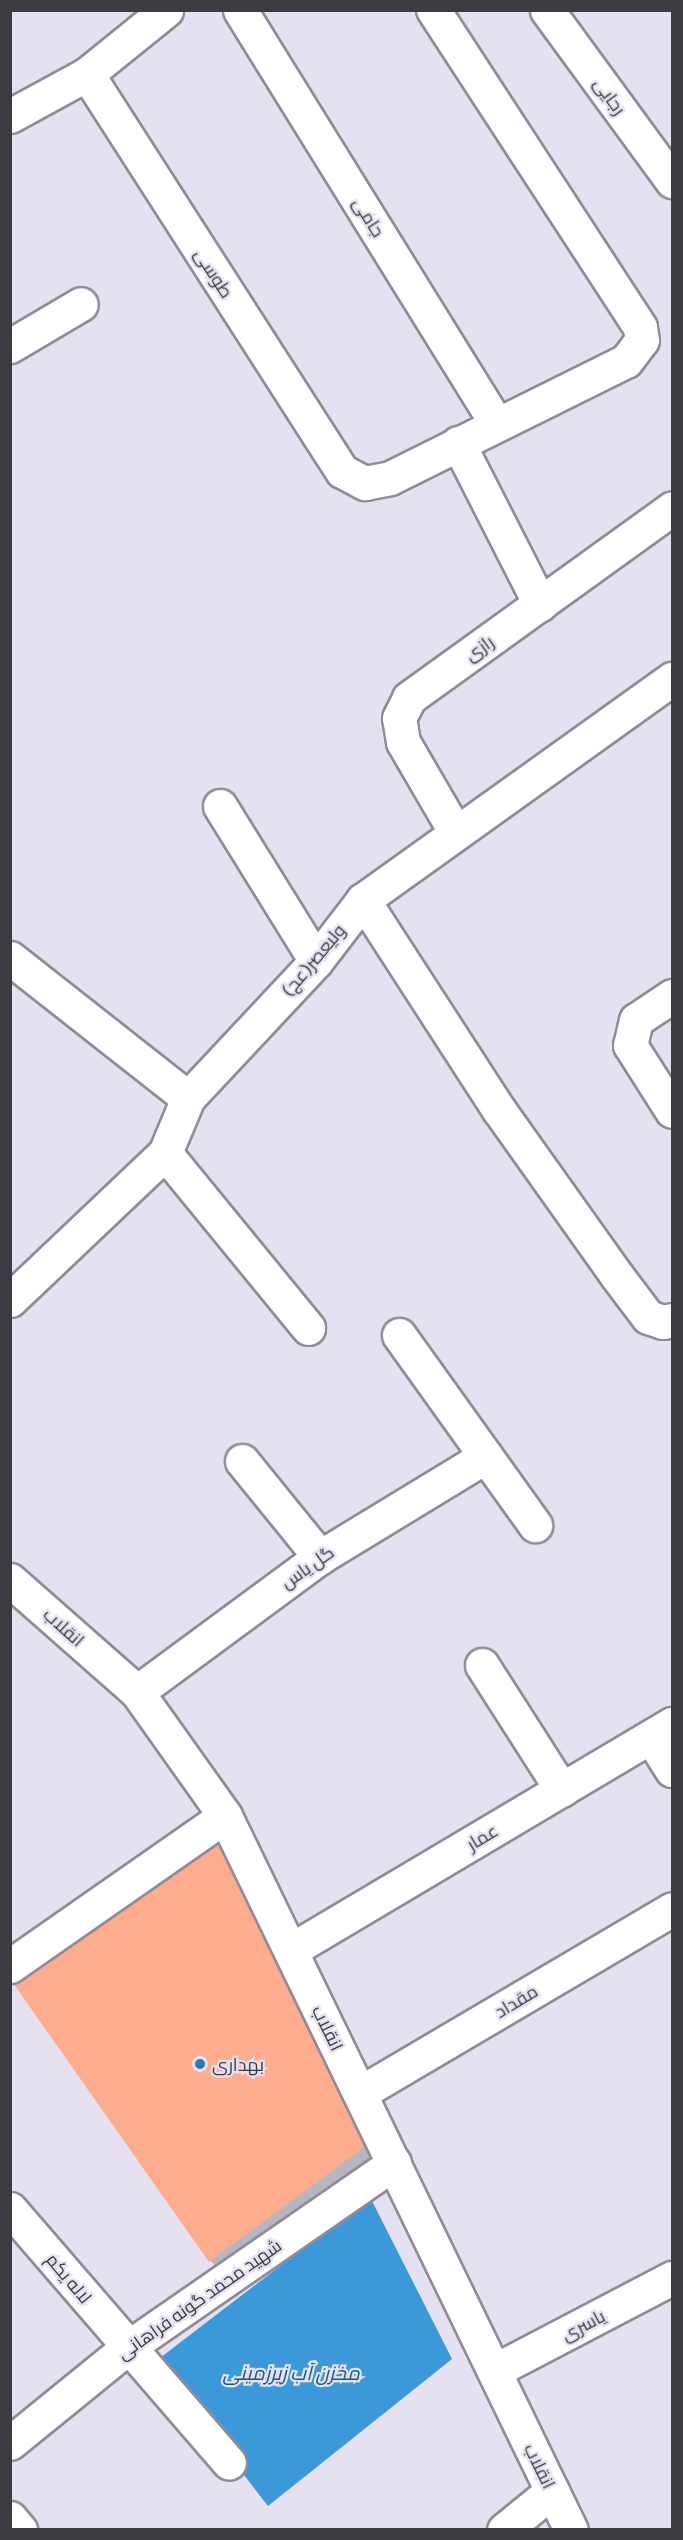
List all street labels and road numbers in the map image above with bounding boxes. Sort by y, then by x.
street label: رجایی [589,73,631,119]
street label: جامی [349,193,389,241]
street label: طوسی [190,244,238,302]
street label: رازی [460,630,498,666]
street label: ولیعصر(عج) [277,920,349,1000]
street label: گل یاس [276,1541,338,1593]
street label: انقلاب [39,1603,89,1651]
street label: عمار [462,1819,502,1855]
street label: مقداد [491,1980,541,2022]
street label: انقلاب [308,2002,348,2054]
street label: شهید محمد گونه فراهانی [113,2234,285,2364]
street label: لاله یکم [42,2248,96,2308]
street label: یاسری [558,2305,608,2345]
street label: انقلاب [520,2440,560,2492]

